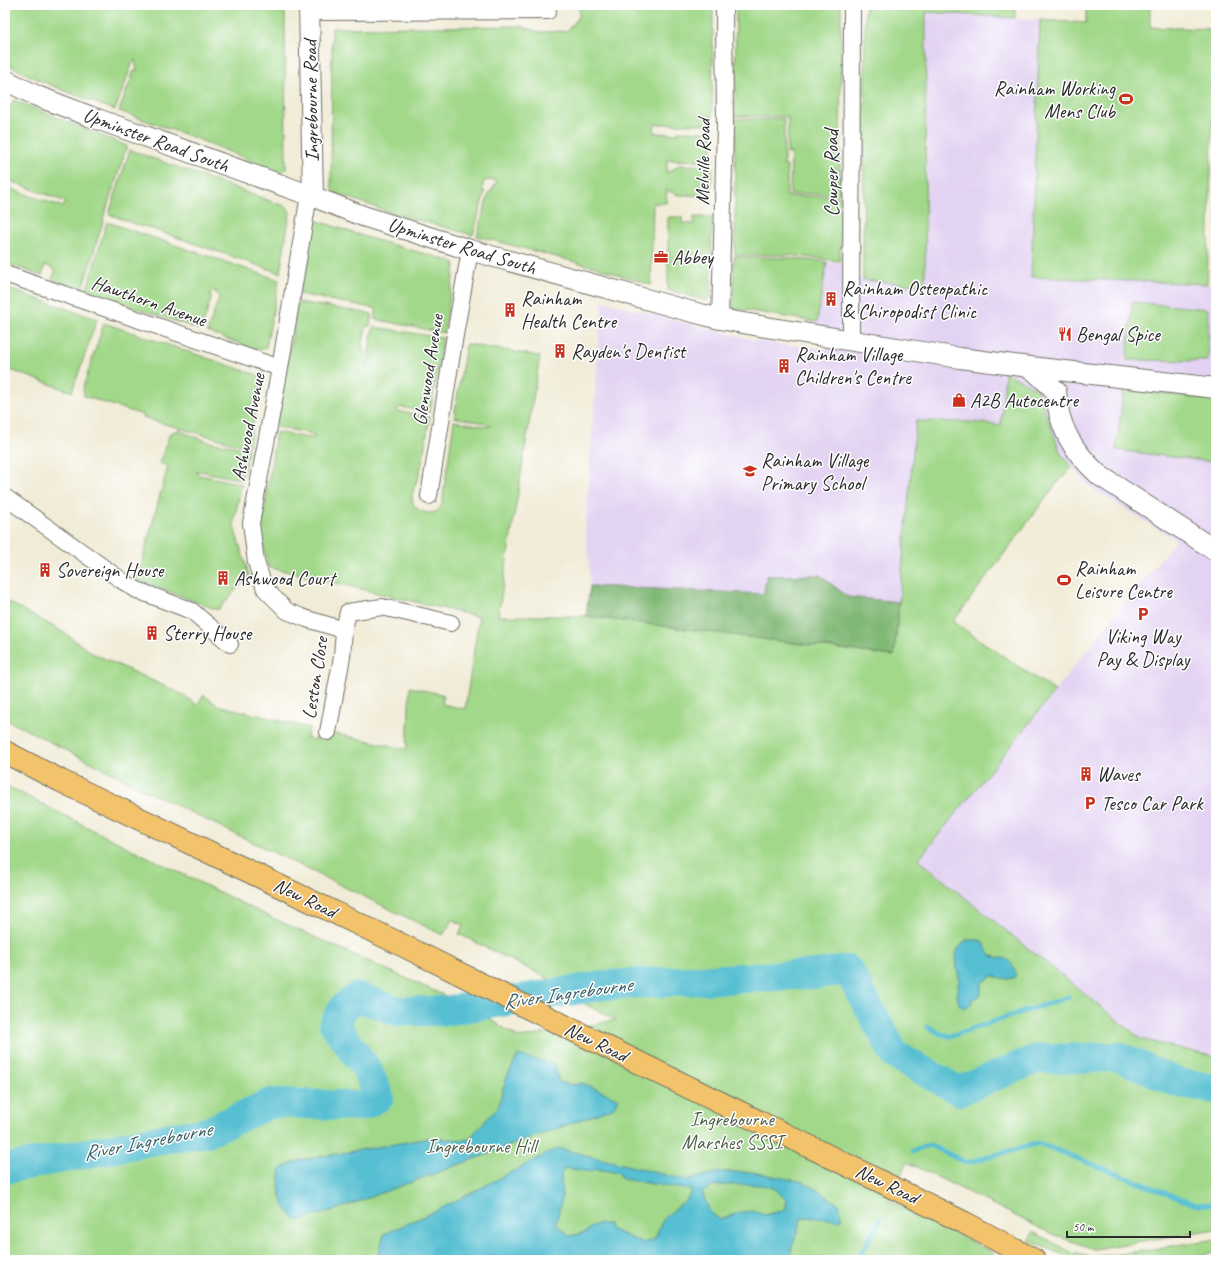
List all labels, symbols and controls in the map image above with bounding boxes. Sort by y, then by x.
street label: Ingrebourne Road [297,37,325,162]
place label: Rainham Working Mens Club [994,76,1116,124]
sports icon: Rainham Working Mens Club [1118,91,1134,107]
street label: Upminster Road South [80,102,233,178]
street label: Melville Road [690,115,716,205]
street label: Cowper Road [819,126,844,216]
street label: Upminster Road South [385,212,540,281]
place label: Abbey [672,245,715,270]
office icon: Abbey [653,249,669,265]
street label: Hawthorn Avenue [88,270,211,333]
place label: Rainham Osteopathic & Chiropodist Clinic [842,276,988,324]
place label: Rainham Health Centre [521,286,617,334]
building icon: Rainham Osteopathic & Chiropodist Clinic [823,291,839,307]
building icon: Rainham Health Centre [502,302,518,318]
street label: Glenwood Avenue [407,311,449,427]
place label: Bengal Spice [1076,322,1161,347]
restaurant icon: Bengal Spice [1057,326,1073,342]
place label: Rayden's Dentist [571,339,687,364]
place label: Rainham Village Children's Centre [795,342,912,390]
building icon: Rayden's Dentist [552,343,568,359]
building icon: Rainham Village Children's Centre [776,358,792,374]
street label: Ashwood Avenue [225,370,271,483]
place label: A2B Autocentre [970,388,1080,413]
shop icon: A2B Autocentre [951,392,967,408]
place label: Rainham Village Primary School [761,448,870,496]
school or university icon: Rainham Village Primary School [742,463,758,479]
place label: Rainham Leisure Centre [1075,556,1173,604]
place label: Sovereign House [56,558,165,583]
building icon: Sovereign House [37,562,53,578]
place label: Ashwood Court [234,566,338,591]
building icon: Ashwood Court [215,570,231,586]
sports icon: Rainham Leisure Centre [1056,572,1072,588]
parking icon: Viking Way Pay & Display [1135,606,1151,622]
place label: Sterry House [163,621,253,646]
place label: Viking Way Pay & Display [1097,624,1192,672]
building icon: Sterry House [144,625,160,641]
street label: Leston Close [296,634,334,721]
place label: Waves [1097,762,1142,787]
building icon: Waves [1078,766,1094,782]
place label: Tesco Car Park [1101,791,1204,816]
parking icon: Tesco Car Park [1082,795,1098,811]
street label: New Road [269,872,343,925]
water label: River Ingrebourne [501,971,636,1015]
street label: New Road [560,1016,634,1069]
park label: Ingrebourne Marshes SSSI [682,1107,787,1155]
water label: River Ingrebourne [81,1115,216,1166]
park label: Ingrebourne Hill [426,1134,540,1159]
street label: New Road [851,1158,925,1211]
scale bar [1067,1213,1190,1239]
text: 50 m [1073,1219,1095,1235]

